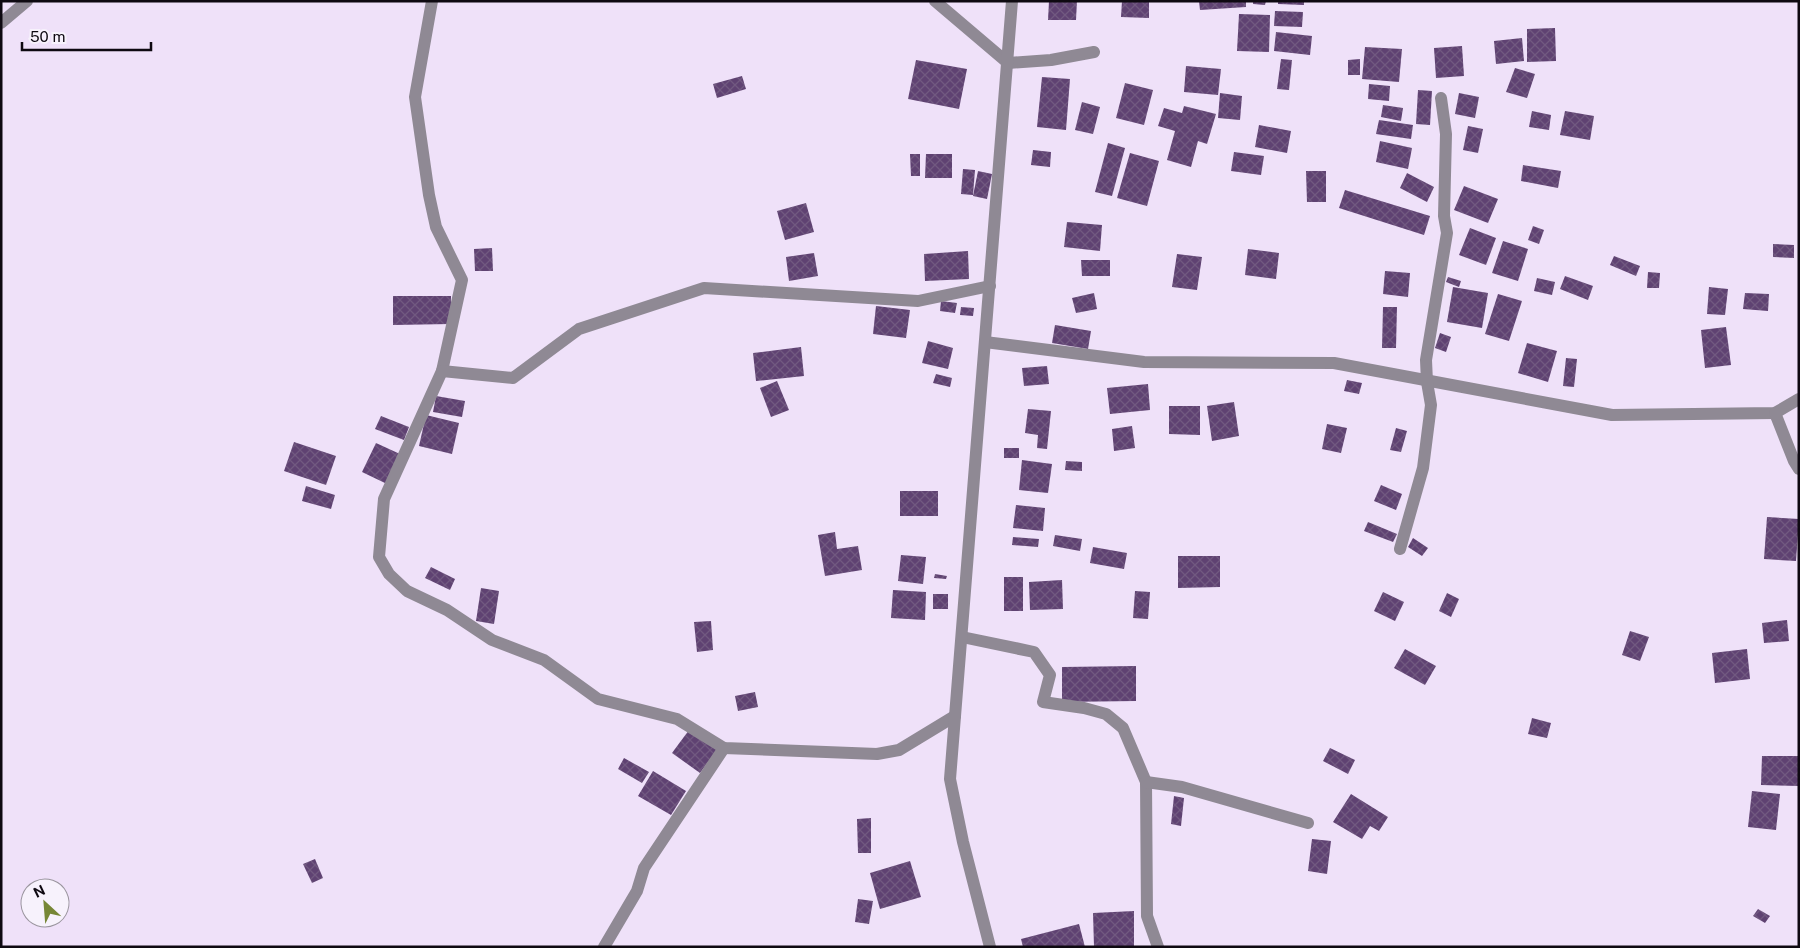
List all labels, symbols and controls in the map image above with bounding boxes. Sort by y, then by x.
scale bar [22,20,151,52]
text: 50 m [30,28,65,45]
north arrow [20,878,70,928]
text: N [31,882,48,901]

